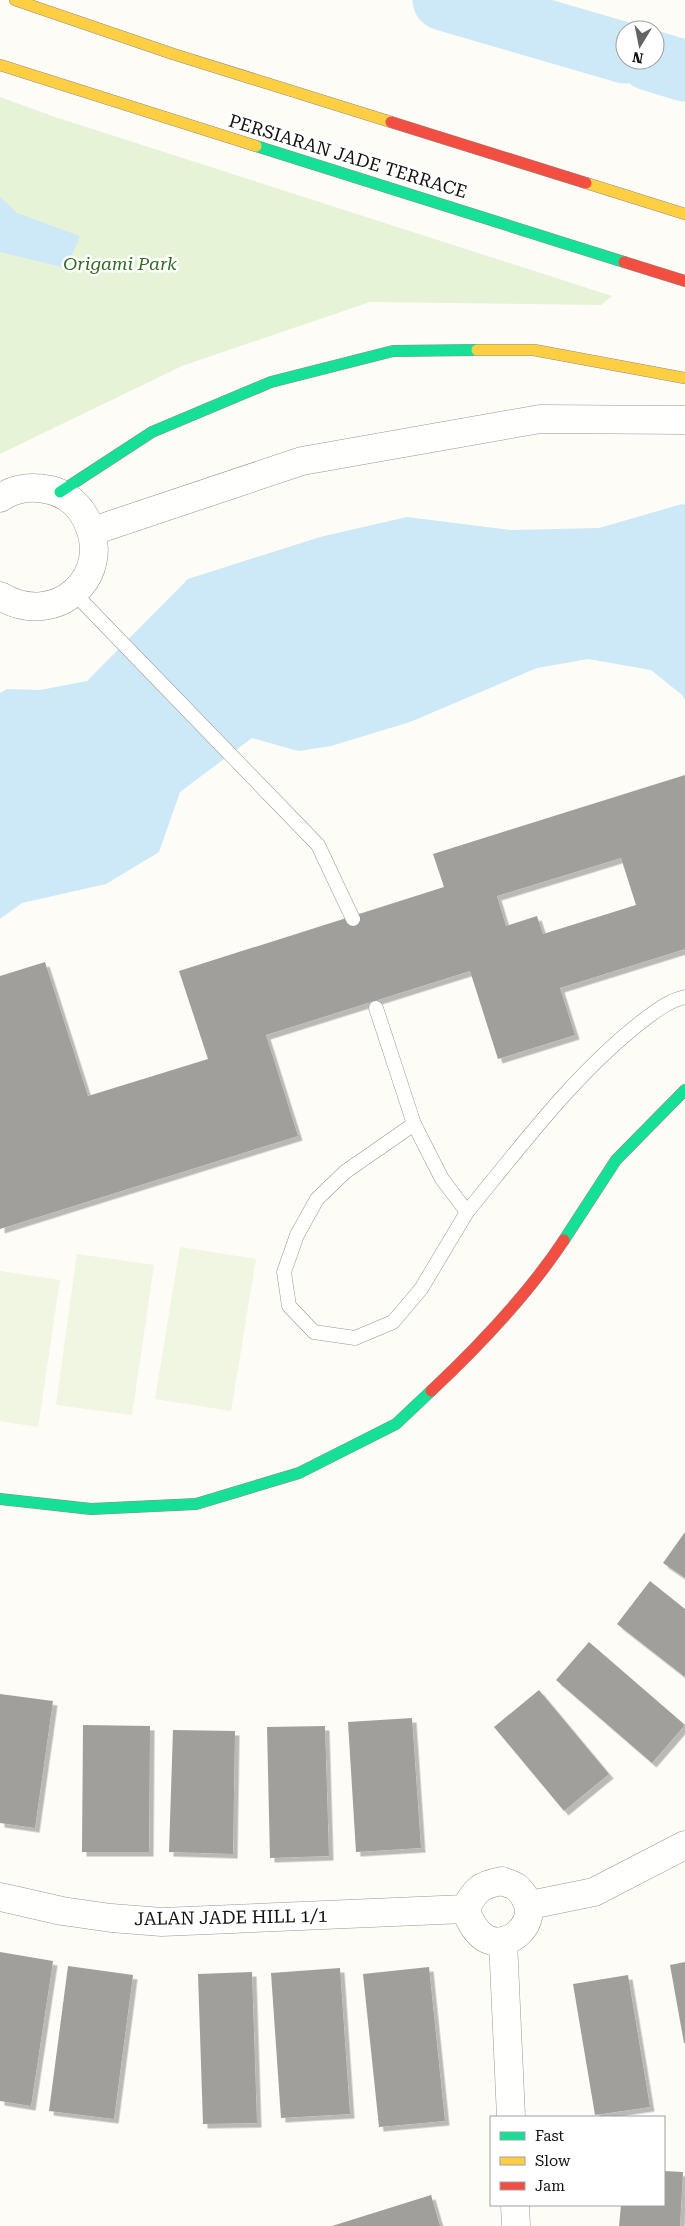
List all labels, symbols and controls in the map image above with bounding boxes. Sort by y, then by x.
north arrow [615,20,665,70]
text: N [631,49,644,67]
street label: PERSIARAN JADE TERRACE [226,110,470,202]
park label: Origami Park [63,253,177,274]
street label: JALAN JADE HILL 1/1 [134,1905,328,1929]
legend [490,2116,665,2206]
text: Fast [535,2127,565,2145]
text: Slow [535,2152,571,2170]
text: Jam [535,2177,565,2195]

